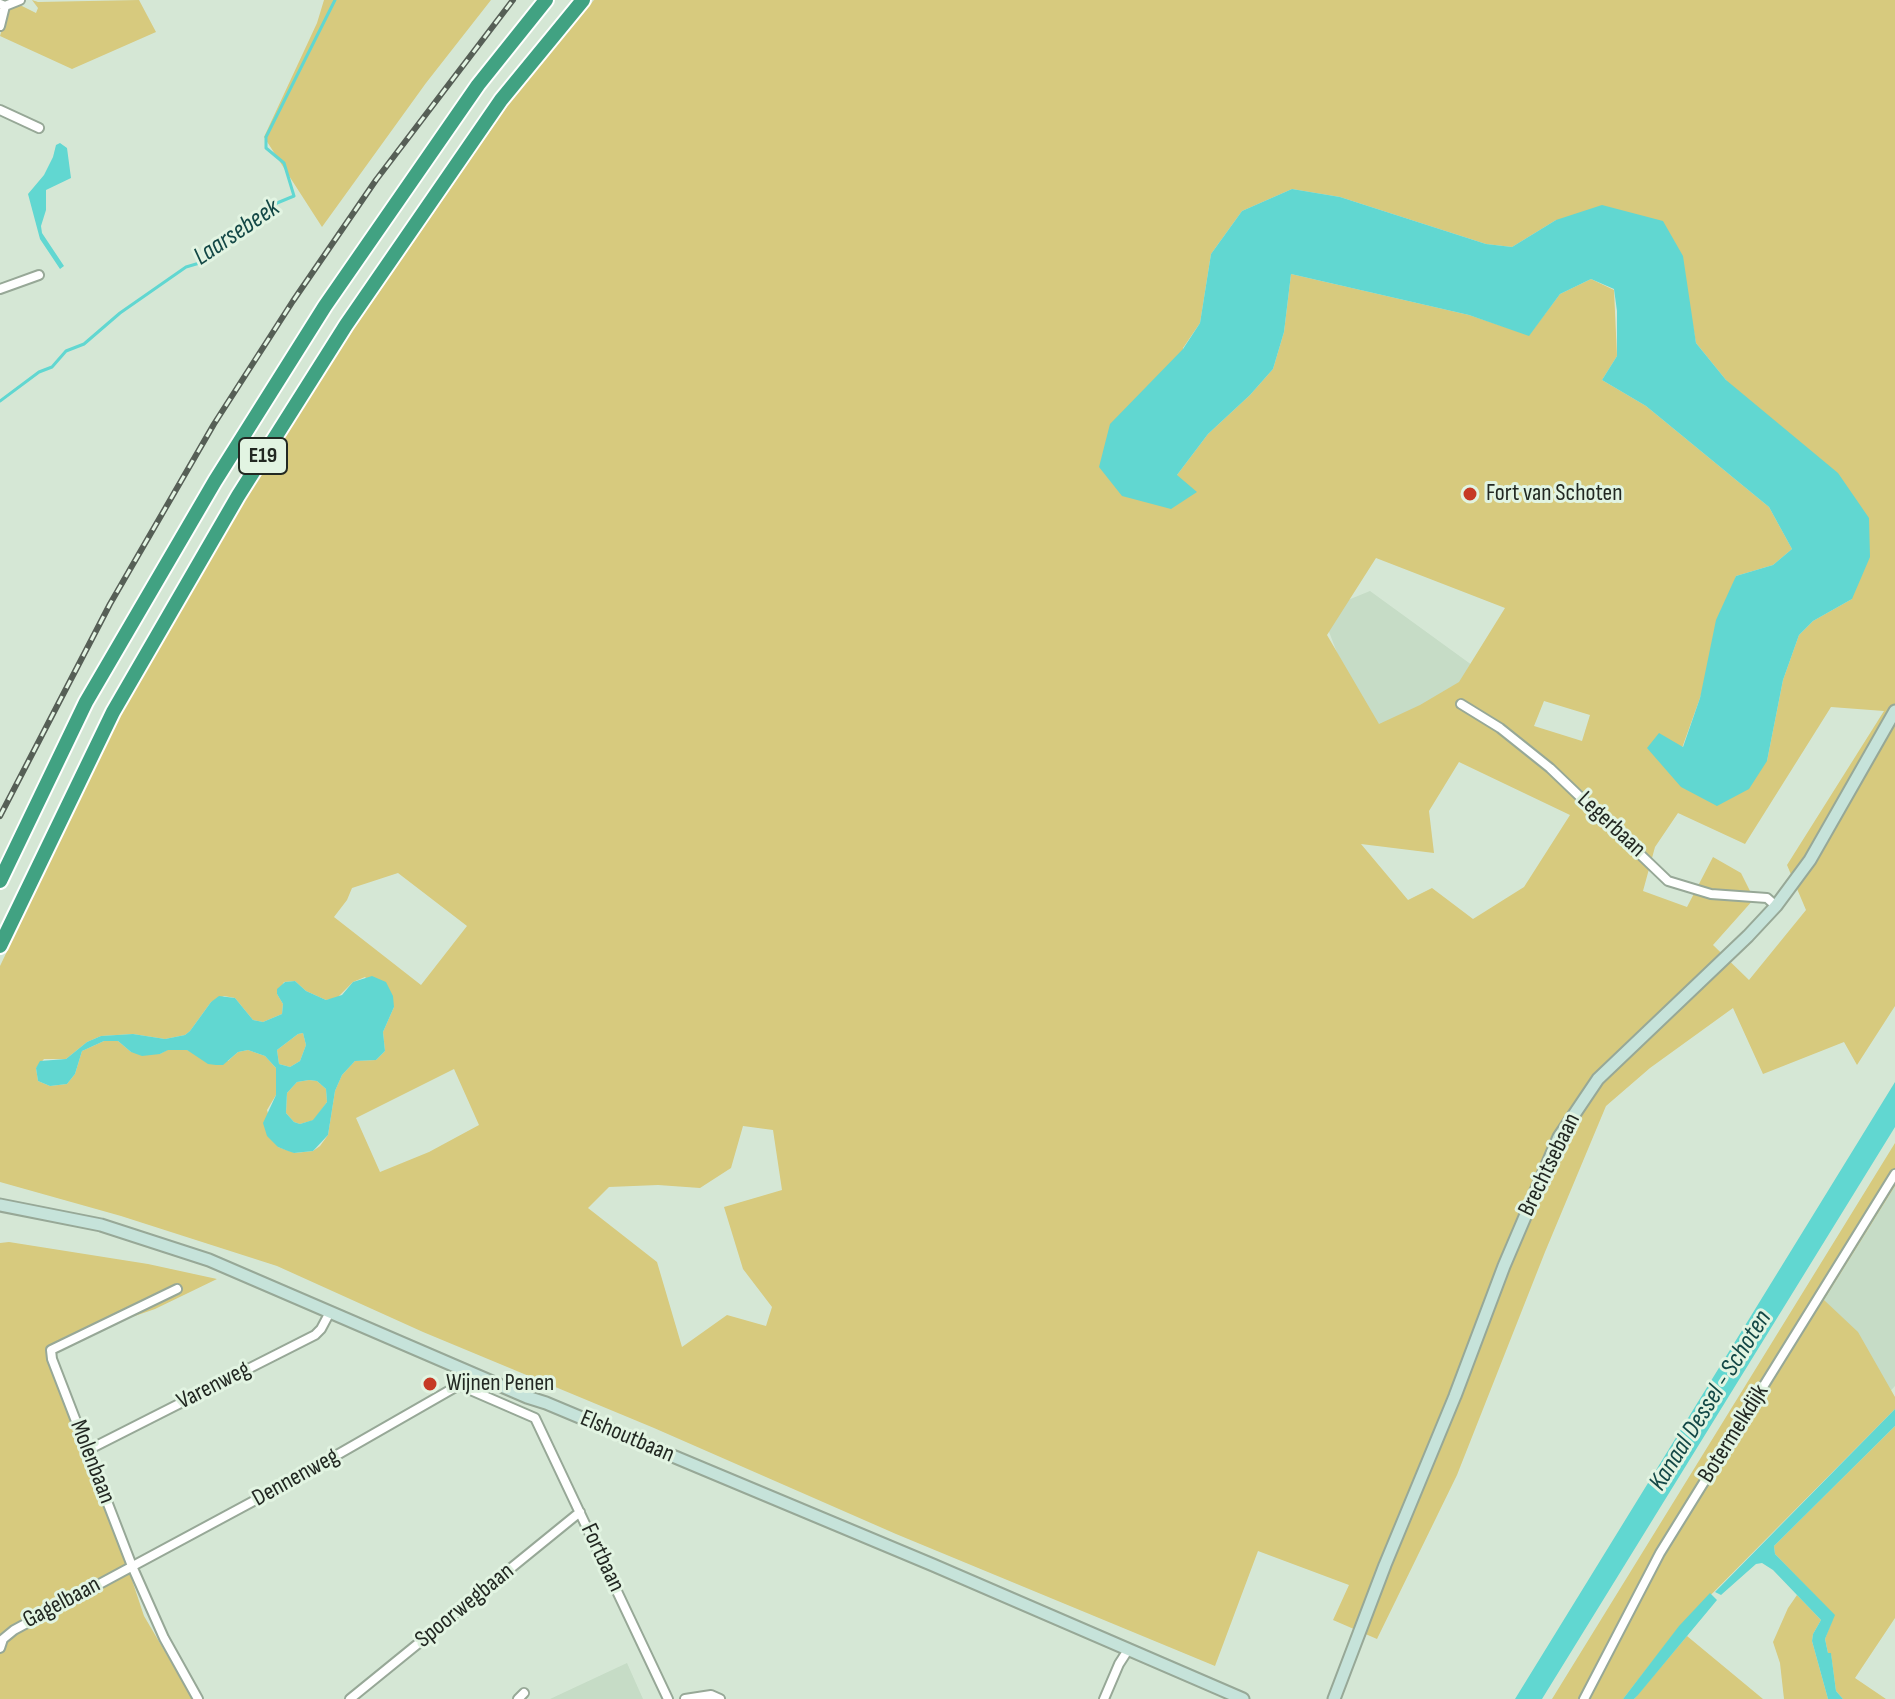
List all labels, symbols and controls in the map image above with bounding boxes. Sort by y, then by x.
water label: Laarsebeek [188,193,286,273]
road number: E19 [239,438,287,474]
place label: Fort van Schoten [1486,480,1622,508]
marker: Fort van Schoten [1461,485,1479,503]
street label: Legerbaan [1571,786,1651,864]
street label: Brechtsebaan [1513,1109,1587,1221]
water label: Kanaal Dessel - Schoten [1643,1305,1779,1497]
street label: Varenweg [173,1355,255,1417]
place label: Wijnen Penen [446,1370,554,1398]
marker: Wijnen Penen [421,1375,439,1393]
street label: Botermelkdijk [1692,1379,1776,1489]
street label: Elshoutbaan [576,1404,678,1470]
street label: Molenbaan [63,1416,121,1508]
street label: Dennenweg [248,1442,344,1514]
street label: Fortbaan [574,1519,630,1597]
street label: Spoorwegbaan [410,1557,520,1655]
street label: Gagelbaan [18,1571,106,1635]

